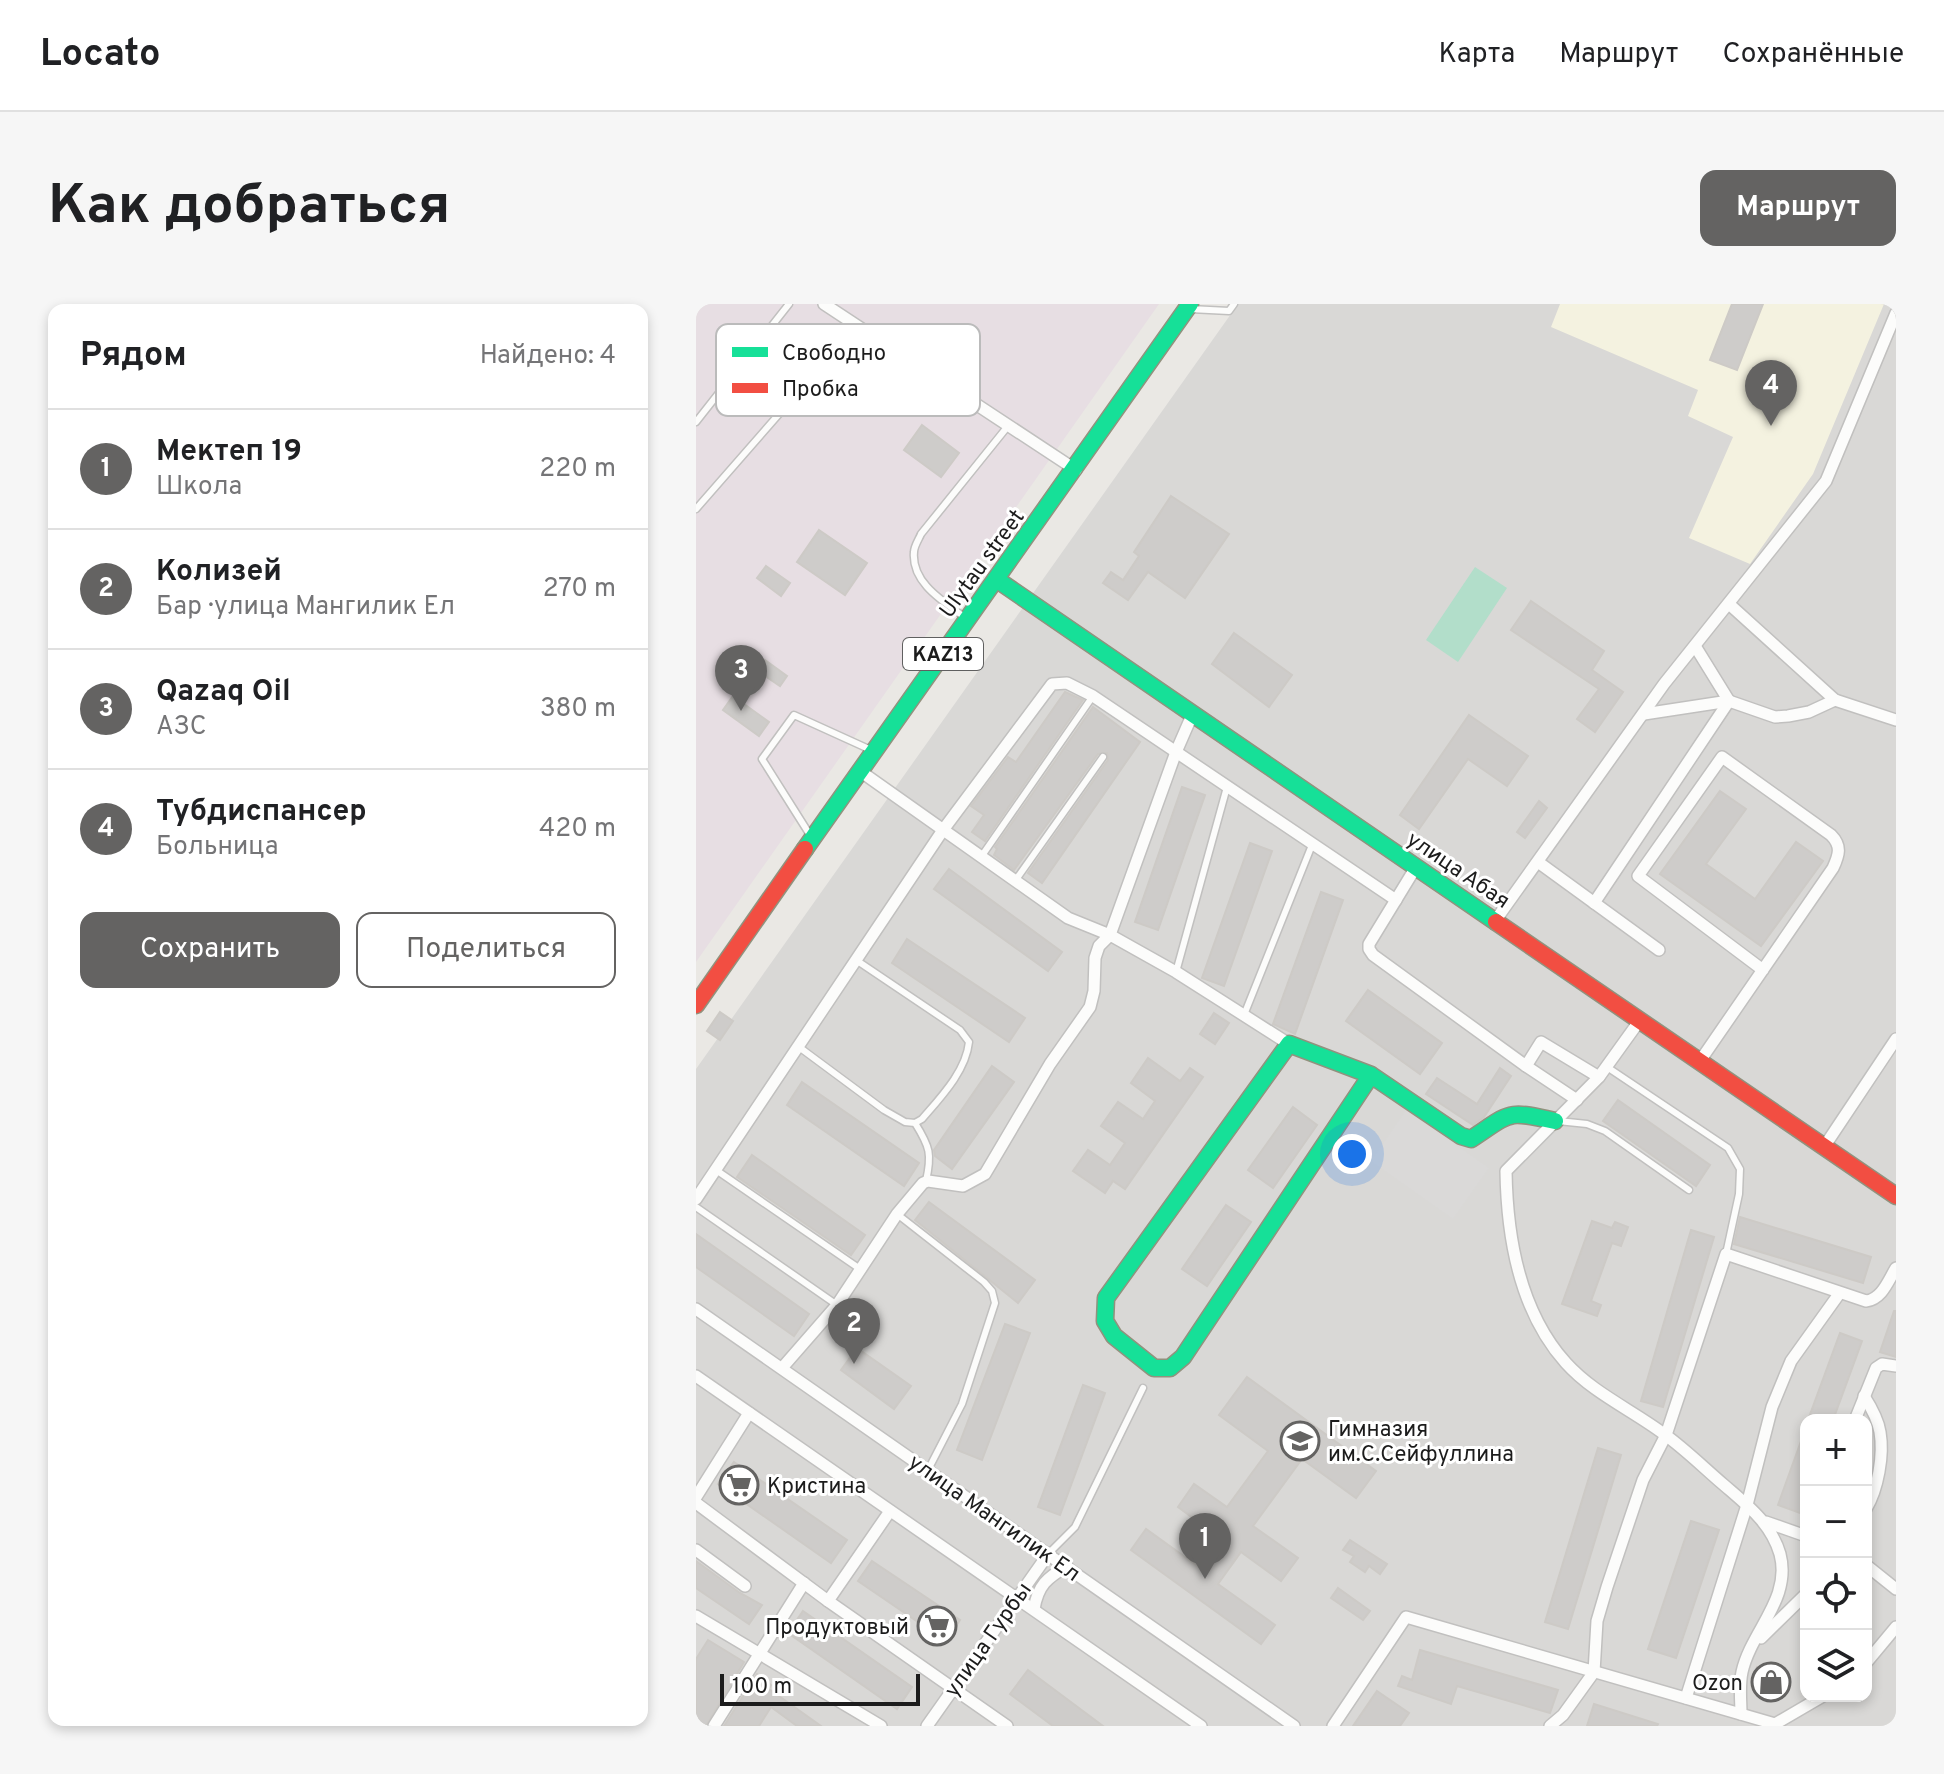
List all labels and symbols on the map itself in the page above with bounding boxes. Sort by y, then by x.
legend [716,324,980,416]
text: Свободно [782,341,886,368]
pin: 4 [1745,360,1797,426]
text: Пробка [782,377,859,404]
street label: Ulytau street [935,505,1031,624]
road number: KAZ13 [903,638,983,670]
pin: 3 [715,645,767,711]
street label: улица Абая [1401,827,1514,915]
your location [1332,1134,1372,1174]
pin: 2 [828,1298,880,1364]
place label: Гимназия им.С.Сейфуллина [1328,1417,1514,1469]
school or university icon: Гимназия им.С.Сейфуллина [1279,1420,1321,1462]
street label: улица Мангилик Ел [902,1450,1085,1589]
supermarket icon: Кристина [718,1464,760,1506]
place label: Кристина [767,1474,866,1501]
pin: 1 [1179,1513,1231,1579]
street label: улица Гурбы [940,1578,1039,1703]
supermarket icon: Продуктовый [916,1605,958,1647]
place label: Продуктовый [765,1615,909,1642]
shop icon: Ozon [1750,1661,1792,1703]
scale bar [720,1670,920,1706]
place label: Ozon [1692,1671,1743,1698]

